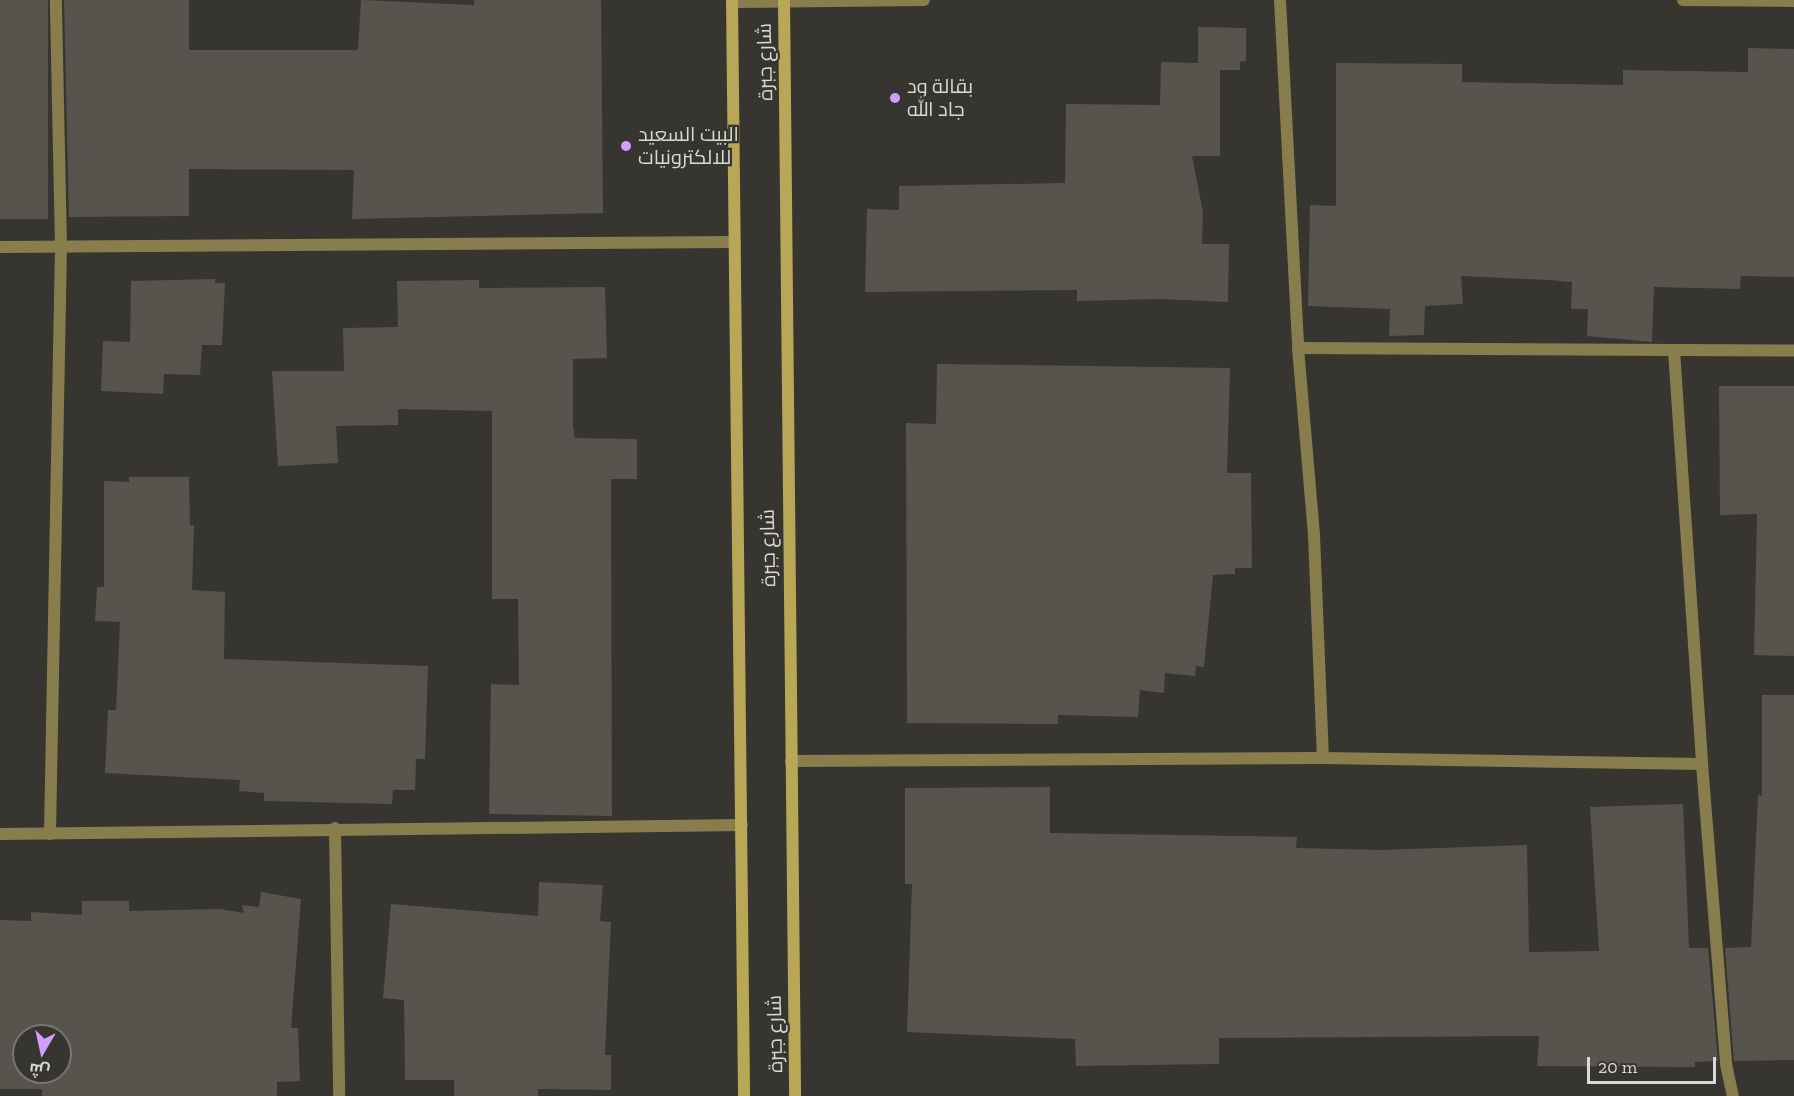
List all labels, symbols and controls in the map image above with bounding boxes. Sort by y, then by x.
street label: شارع جبرة [752,23,778,101]
place label: بقالة ود جاد الله [907,74,973,121]
marker: بقالة ود جاد الله [888,91,902,105]
place label: البيت السعيد للالكترونيات [638,122,739,169]
marker: البيت السعيد للالكترونيات [619,139,633,153]
street label: شارع جبرة [755,509,781,587]
street label: شارع جبرة [762,995,788,1073]
north arrow [12,1024,72,1084]
scale bar [1590,1045,1719,1083]
text: 20 m [1598,1056,1637,1078]
text: ش [28,1059,51,1081]

